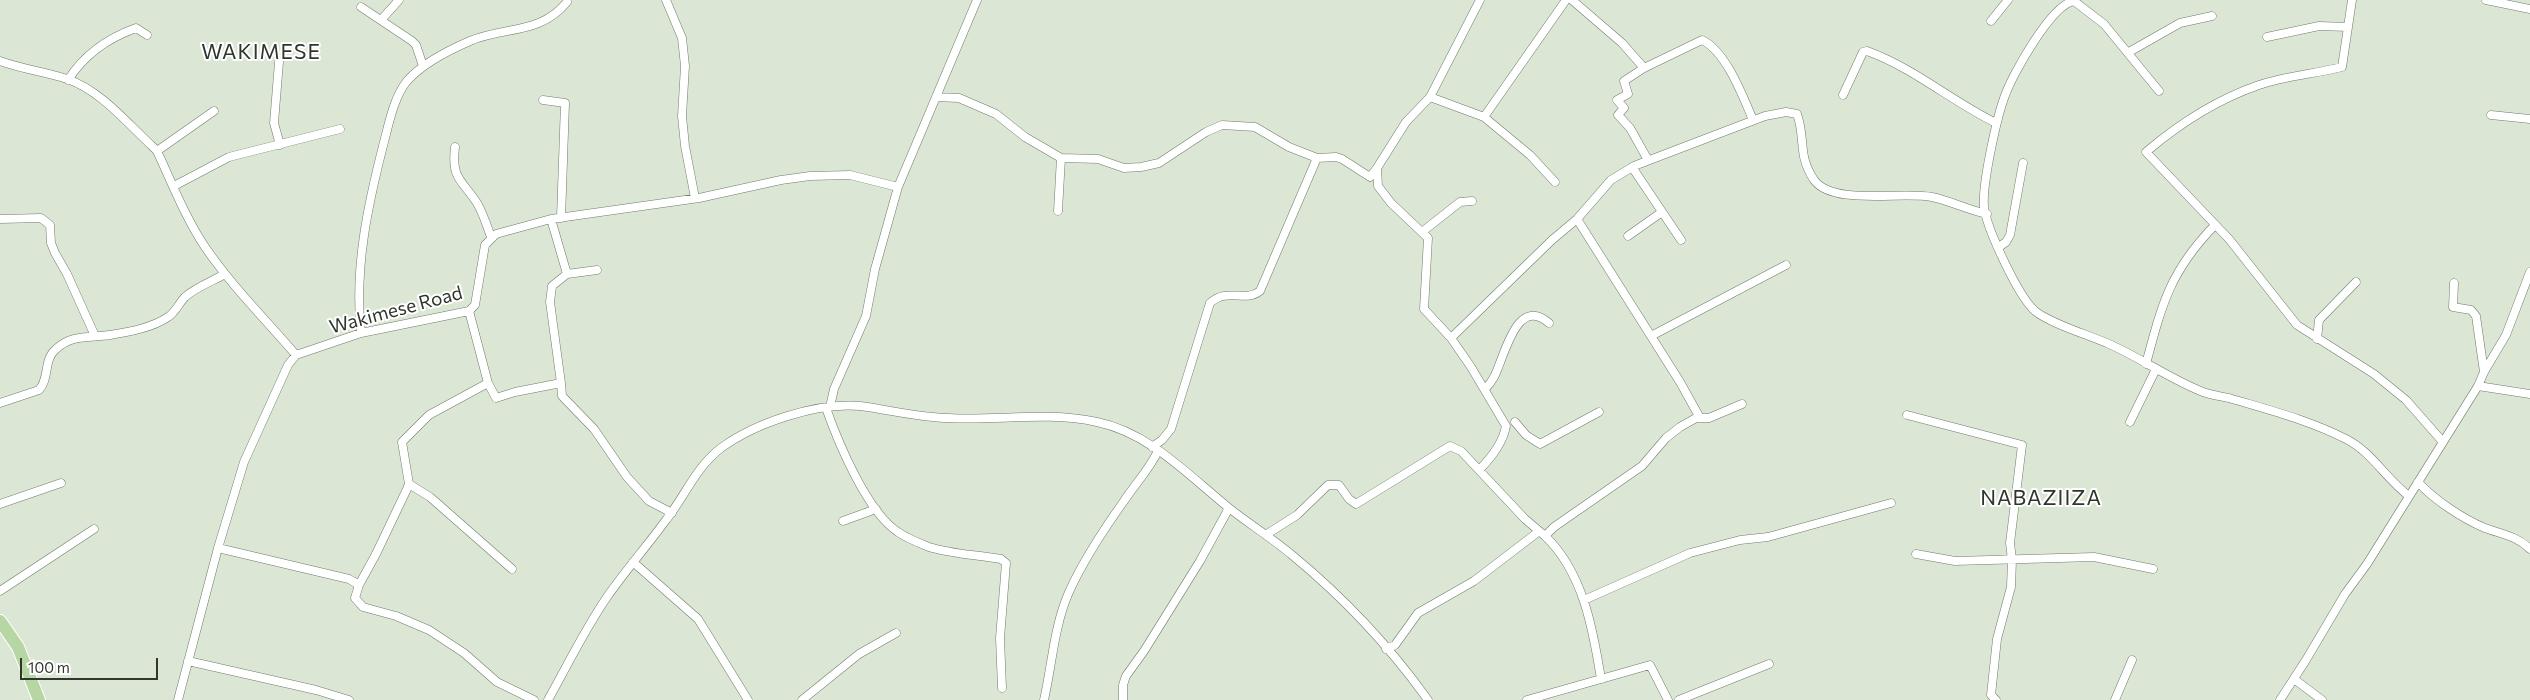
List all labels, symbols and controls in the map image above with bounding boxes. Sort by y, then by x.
district label: WAKIMESE [200,39,322,65]
street label: Wakimese Road [327,281,465,339]
district label: NABAZIIZA [1979,485,2103,511]
scale bar [22,648,160,680]
text: 100 m [28,658,70,676]

